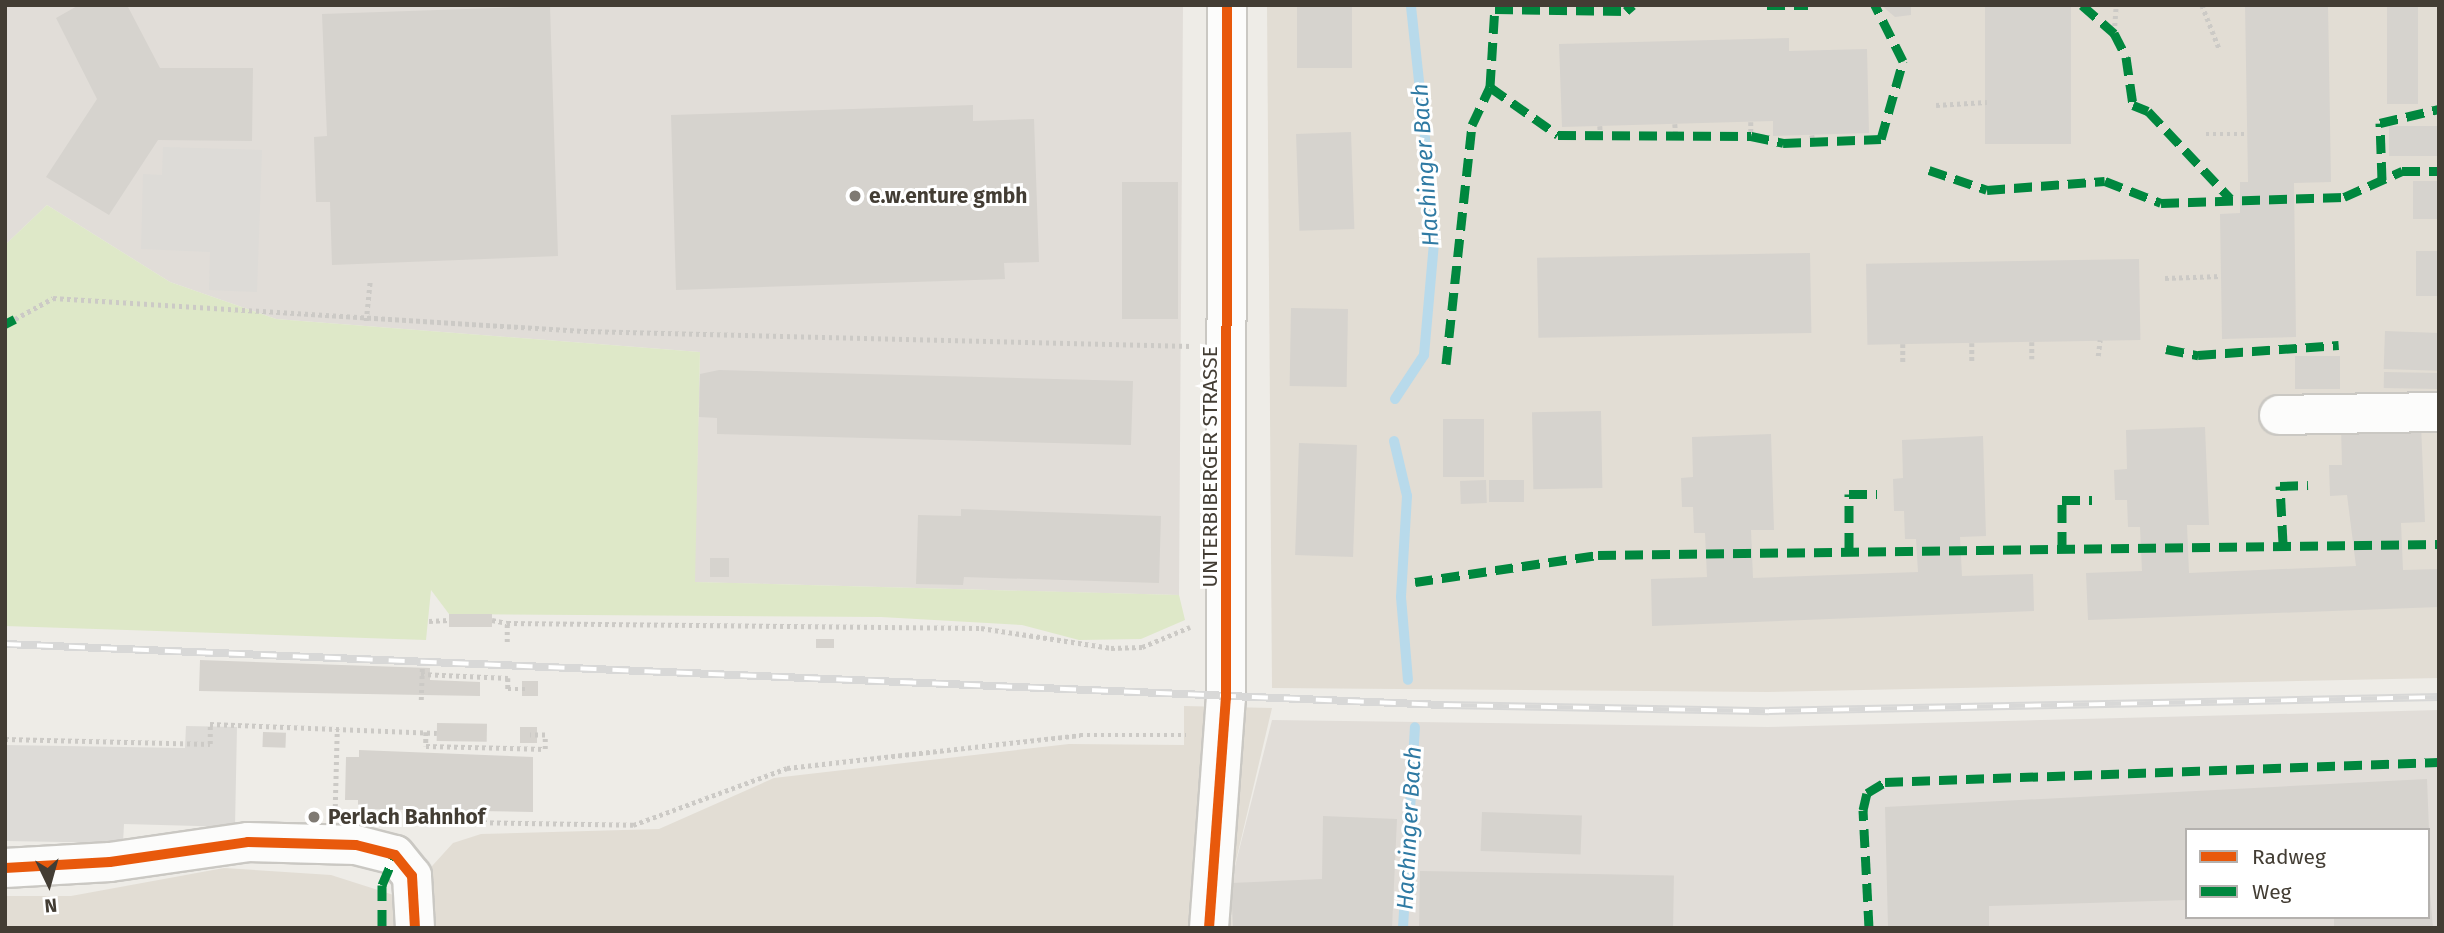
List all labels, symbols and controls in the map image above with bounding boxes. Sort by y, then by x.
water label: Hachinger Bach [1406,82,1444,248]
place label: e.w.enture gmbh [869,183,1027,209]
marker: e.w.enture gmbh [847,188,863,204]
street label: UNTERBIBERGER STRASSE [1197,346,1223,588]
water label: Hachinger Bach [1391,746,1427,910]
place label: Perlach Bahnhof [328,804,485,830]
marker: Perlach Bahnhof [306,809,322,825]
legend [2185,828,2430,919]
text: Radweg [2252,844,2326,870]
north arrow [14,849,84,919]
text: Weg [2252,879,2292,905]
text: N [44,893,58,917]

